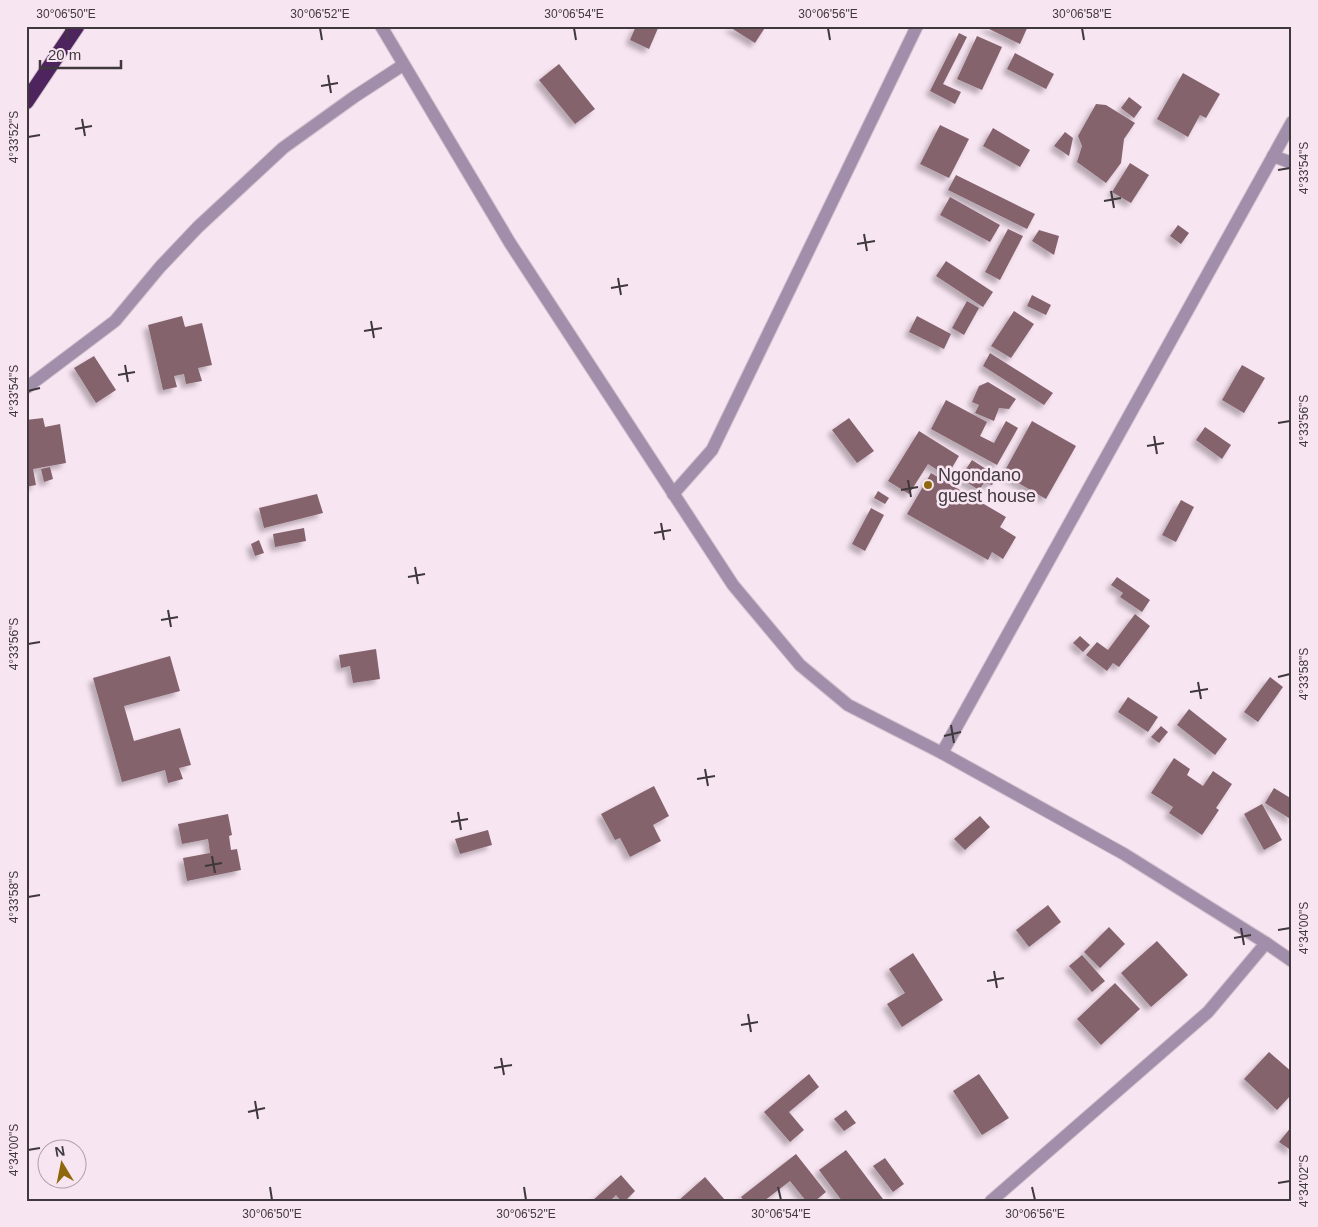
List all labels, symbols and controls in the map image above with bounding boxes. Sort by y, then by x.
text: 30°06'50"E [36,7,96,21]
text: 30°06'52"E [290,7,350,21]
text: 30°06'54"E [544,7,604,21]
text: 30°06'56"E [798,7,858,21]
text: 30°06'58"E [1052,7,1112,21]
scale bar [40,38,121,70]
text: 20 m [48,46,81,63]
text: 4°33'52"S [7,111,21,163]
text: 4°33'54"S [1297,142,1311,194]
text: 4°33'54"S [7,365,21,417]
text: 4°33'56"S [1297,395,1311,447]
place label: Ngondano guest house [938,465,1036,506]
marker: Ngondano guest house [922,479,934,491]
text: 4°33'56"S [7,618,21,670]
text: 4°33'58"S [1297,648,1311,700]
text: 4°33'58"S [7,871,21,923]
text: 4°34'00"S [1297,902,1311,954]
text: 4°34'00"S [7,1124,21,1176]
north arrow [38,1140,88,1190]
text: N [53,1142,66,1160]
text: 4°34'02"S [1297,1155,1311,1207]
text: 30°06'50"E [242,1207,302,1221]
text: 30°06'52"E [496,1207,556,1221]
text: 30°06'54"E [751,1207,811,1221]
text: 30°06'56"E [1005,1207,1065,1221]

